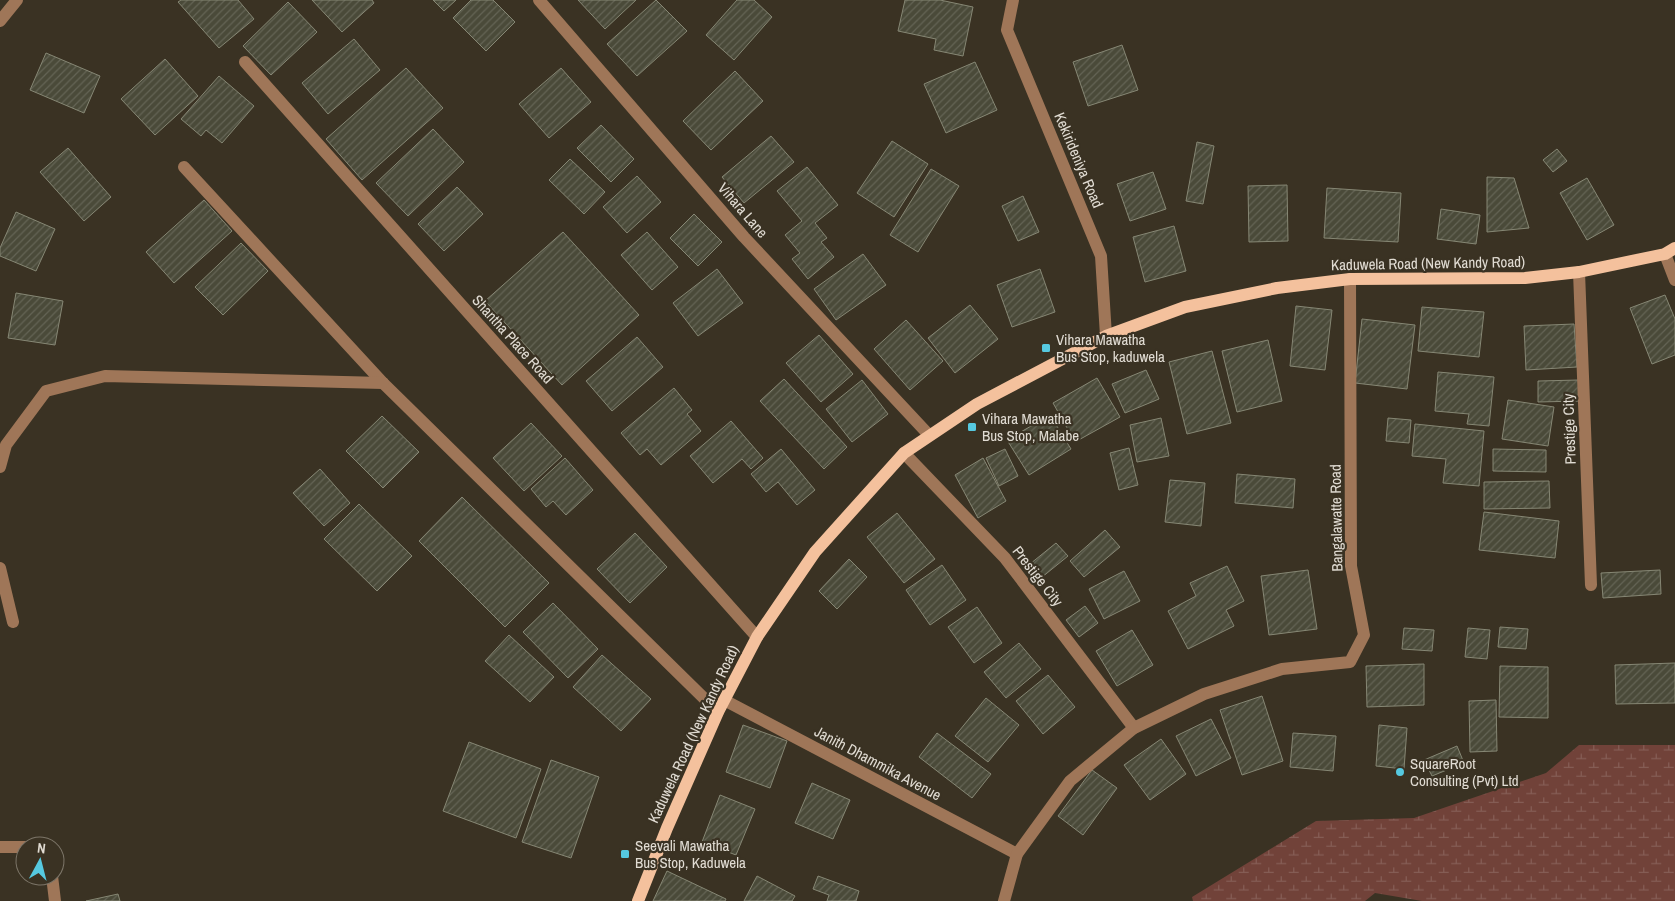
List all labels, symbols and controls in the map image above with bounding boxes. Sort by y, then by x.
street label: Kekirideniya Road [1049,109,1109,211]
street label: Vihara Lane [713,178,773,242]
street label: Kaduwela Road (New Kandy Road) [1331,251,1525,275]
street label: Shantha Place Road [467,290,559,388]
place label: Vihara Mawatha Bus Stop, kaduwela [1056,329,1165,367]
marker: Vihara Mawatha Bus Stop, kaduwela [1040,342,1052,354]
street label: Prestige City [1557,392,1581,465]
place label: Vihara Mawatha Bus Stop, Malabe [982,408,1079,446]
marker: Vihara Mawatha Bus Stop, Malabe [966,421,978,433]
street label: Bangalawatte Road [1325,464,1347,572]
street label: Prestige City [1008,542,1069,611]
street label: Kaduwela Road (New Kandy Road) [642,642,744,826]
street label: Janith Dhammika Avenue [811,721,945,805]
place label: SquareRoot Consulting (Pvt) Ltd [1410,753,1519,791]
marker: SquareRoot Consulting (Pvt) Ltd [1394,766,1406,778]
place label: Seevali Mawatha Bus Stop, Kaduwela [635,835,746,873]
north arrow [15,836,65,886]
text: N [36,839,47,858]
marker: Seevali Mawatha Bus Stop, Kaduwela [619,848,631,860]

